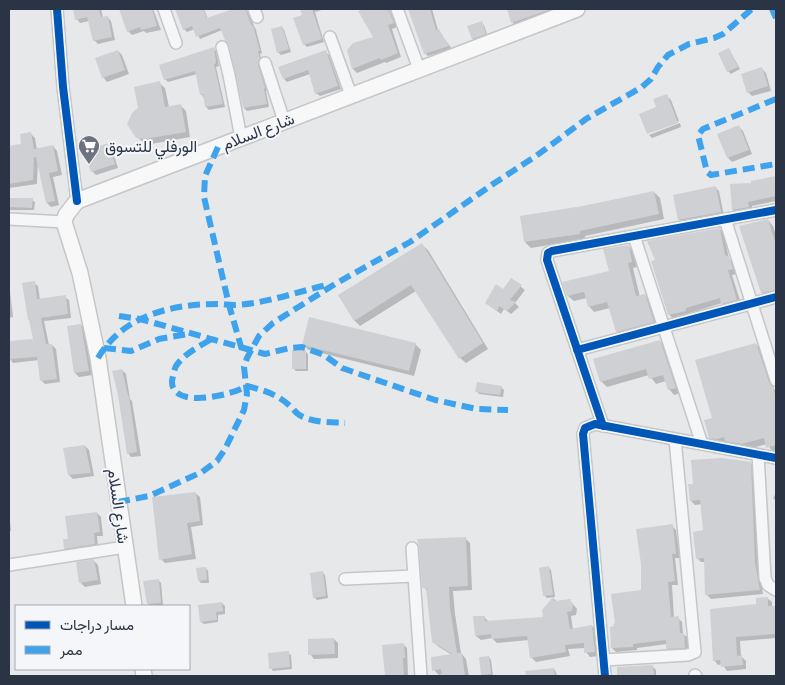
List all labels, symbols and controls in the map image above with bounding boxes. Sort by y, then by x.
street label: شارع السلام [220,110,298,156]
supermarket icon: الورفلي للتسوق [77,134,101,165]
place label: الورفلي للتسوق [105,138,197,160]
street label: شارع السلام [102,467,132,545]
legend [15,605,190,670]
text: مسار دراجات [60,616,134,635]
text: ممر [59,641,82,660]

